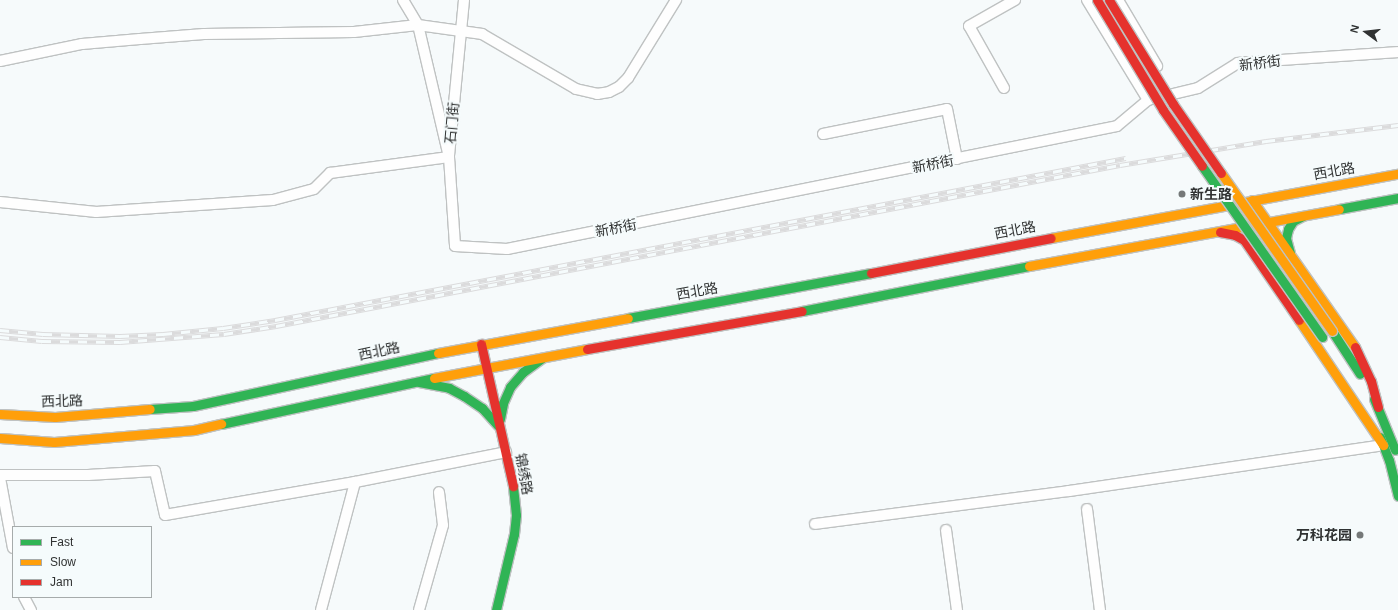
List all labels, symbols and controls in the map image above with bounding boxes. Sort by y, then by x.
north arrow [1346,12,1386,52]
text: N [1348,24,1361,34]
street label: 新桥街 [1238,52,1282,74]
street label: 石门街 [442,101,462,145]
street label: 新桥街 [911,152,955,176]
street label: 西北路 [1312,159,1356,183]
place label: 新生路 [1190,186,1232,202]
marker: 新生路 [1177,189,1187,199]
street label: 新桥街 [594,216,638,240]
street label: 西北路 [993,218,1037,242]
street label: 西北路 [675,279,719,303]
street label: 西北路 [357,338,401,364]
street label: 西北路 [41,392,83,410]
street label: 锦绣路 [512,452,536,496]
legend [12,526,152,598]
place label: 万科花园 [1296,527,1352,543]
marker: 万科花园 [1355,530,1365,540]
text: Fast [50,535,73,549]
text: Slow [50,555,76,569]
text: Jam [50,575,73,589]

